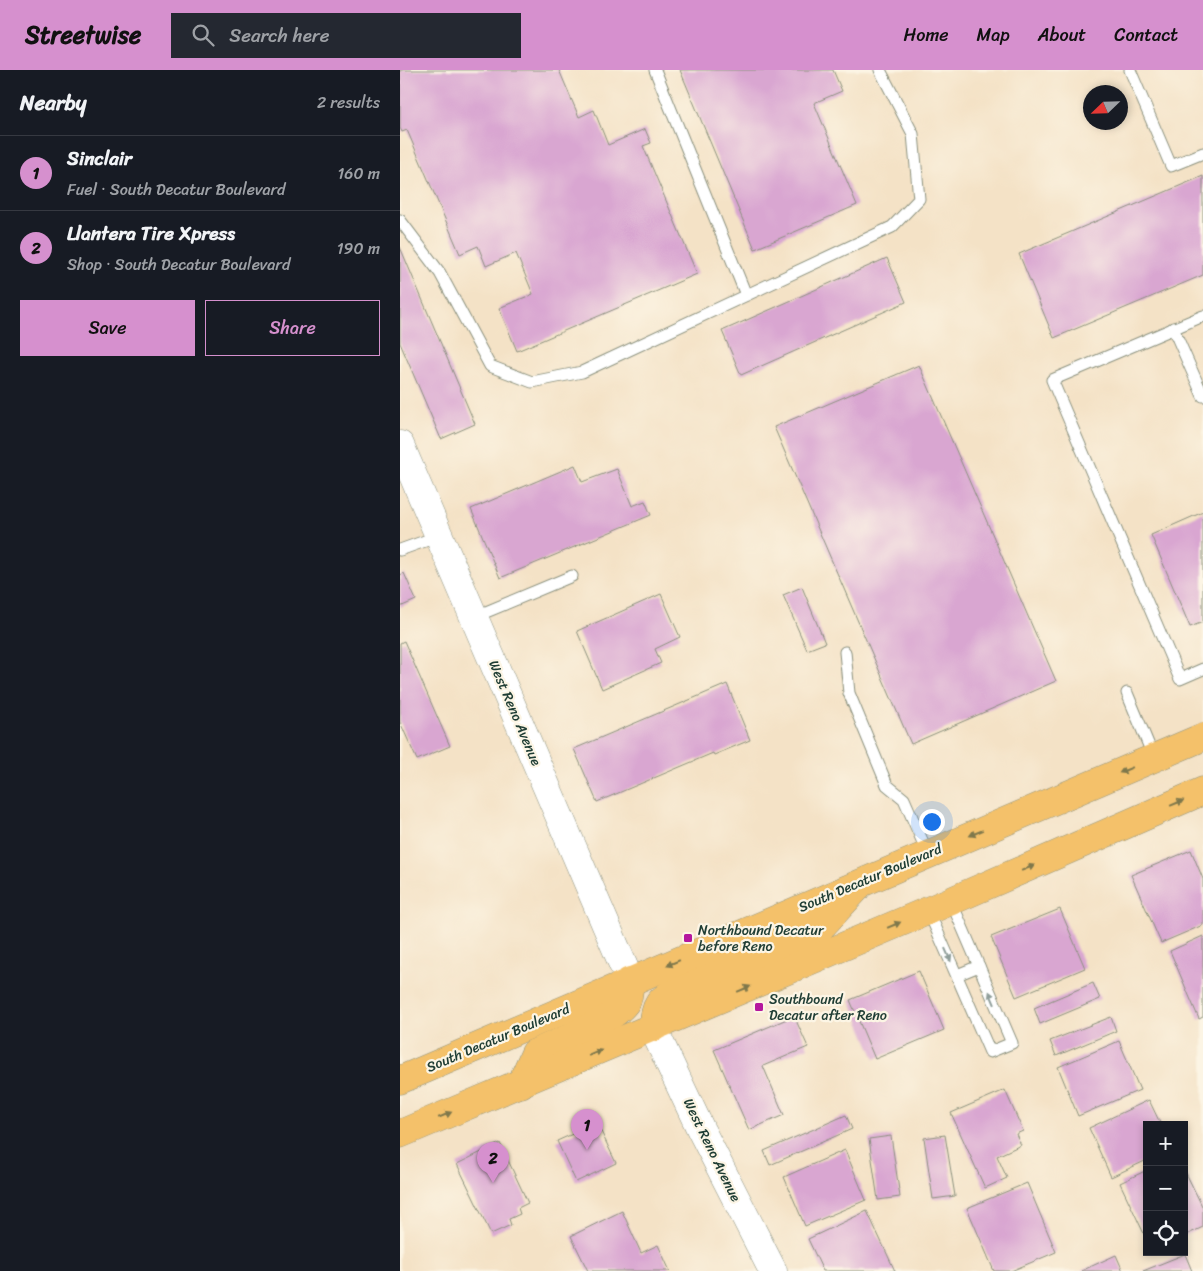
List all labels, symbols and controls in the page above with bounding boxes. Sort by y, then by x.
search box [171,13,521,58]
text: Streetwise [25,14,141,56]
text: Search here [229,19,329,52]
text: Home [904,19,949,51]
text: Map [977,19,1010,51]
text: About [1038,19,1086,51]
text: Contact [1114,19,1178,51]
icon: search [189,21,217,49]
text: Nearby [20,84,86,122]
north arrow [1083,85,1128,130]
text: 2 results [317,88,380,117]
text: Sinclair [67,142,132,175]
text: 1 [33,159,39,188]
text: 160 m [337,159,380,188]
text: Fuel · South Decatur Boulevard [67,175,285,204]
text: Llantera Tire Xpress [67,217,235,250]
text: 2 [31,234,41,263]
text: 190 m [337,234,380,263]
text: Shop · South Decatur Boulevard [67,250,290,279]
button: Save [20,300,195,356]
button: Share [205,300,380,356]
street label: West Reno Avenue [481,656,549,770]
one-way arrow [1119,766,1133,774]
one-way arrow [1170,798,1184,806]
your location [919,809,945,835]
one-way arrow [969,830,983,838]
street label: South Decatur Boulevard [794,836,947,920]
one-way arrow [1021,863,1035,871]
place label: Northbound Decatur before Reno [698,918,825,959]
one-way arrow [887,920,901,928]
marker: Northbound Decatur before Reno [682,932,694,944]
one-way arrow [944,948,952,962]
one-way arrow [665,959,680,967]
one-way arrow [737,984,751,992]
place label: Southbound Decatur after Reno [769,987,887,1028]
one-way arrow [988,991,996,1005]
street label: South Decatur Boulevard [422,996,575,1080]
marker: Southbound Decatur after Reno [753,1001,765,1013]
one-way arrow [588,1048,602,1056]
street label: West Reno Avenue [676,1094,748,1206]
pin: 1 [571,1109,603,1150]
one-way arrow [438,1111,452,1119]
map controls [1143,1121,1188,1256]
button: + [1143,1121,1188,1166]
pin: 2 [477,1142,509,1183]
button: − [1143,1166,1188,1211]
button: locate [1143,1211,1188,1256]

